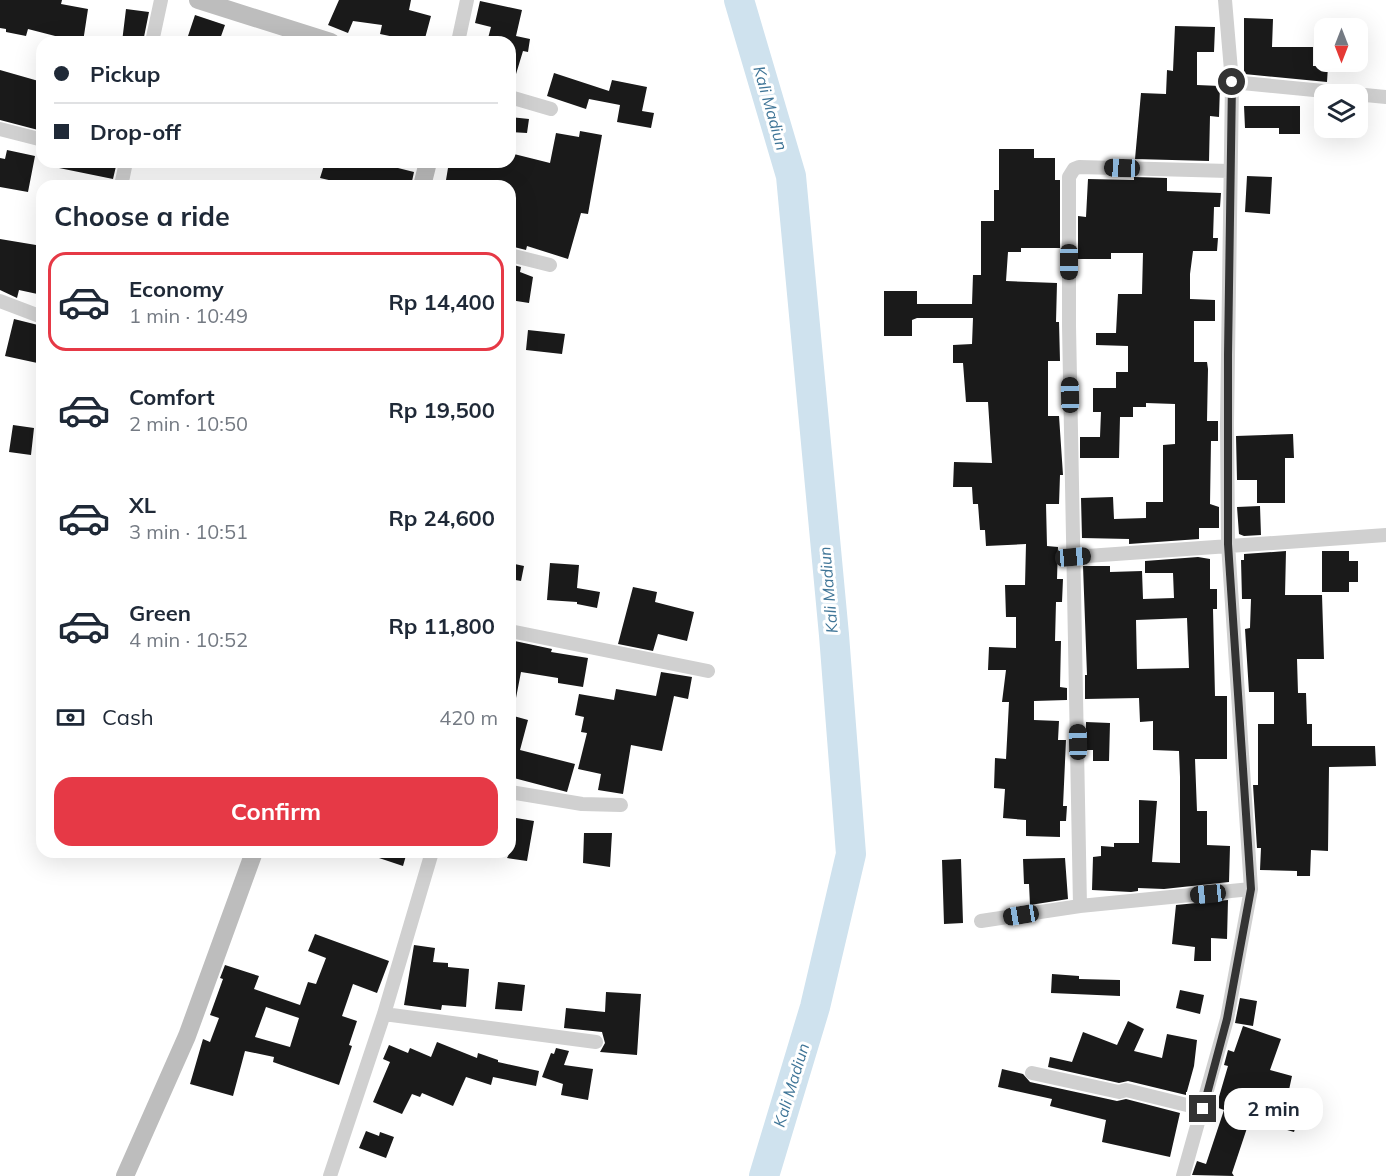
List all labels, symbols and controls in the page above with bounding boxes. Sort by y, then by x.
north arrow [1314,18,1368,72]
map controls [1314,18,1368,138]
text: Pickup [90,60,160,88]
water label: Kali Madiun [749,63,793,153]
route start [1218,68,1245,95]
button: layers [1314,84,1368,138]
text: Drop-off [90,118,181,146]
car [1104,158,1140,178]
text: Choose a ride [54,199,230,233]
car [1060,244,1078,280]
icon: car [57,275,111,329]
text: Economy [129,275,224,303]
text: Rp 14,400 [388,288,495,316]
text: 1 min · 10:49 [129,303,248,328]
car [1061,377,1079,413]
icon: car [57,383,111,437]
text: Comfort [129,383,215,411]
text: Rp 19,500 [388,396,495,424]
text: 2 min · 10:50 [129,411,248,436]
icon: car [57,491,111,545]
text: XL [129,491,156,519]
text: Rp 24,600 [388,504,495,532]
text: 3 min · 10:51 [129,519,248,544]
water label: Kali Madiun [814,546,842,634]
car [1054,546,1092,568]
icon: car [57,599,111,653]
text: Green [129,599,191,627]
text: Rp 11,800 [388,612,495,640]
text: 4 min · 10:52 [129,627,248,652]
icon: cash [54,701,87,734]
text: Cash [102,703,154,731]
text: 420 m [439,705,498,730]
car [1069,724,1087,760]
button: Confirm [54,777,498,846]
car [1189,883,1227,905]
car [1002,903,1040,927]
water label: Kali Madiun [769,1041,813,1129]
callout: 2 min [1224,1088,1323,1130]
route end [1189,1095,1216,1122]
text: 2 min [1247,1096,1300,1121]

